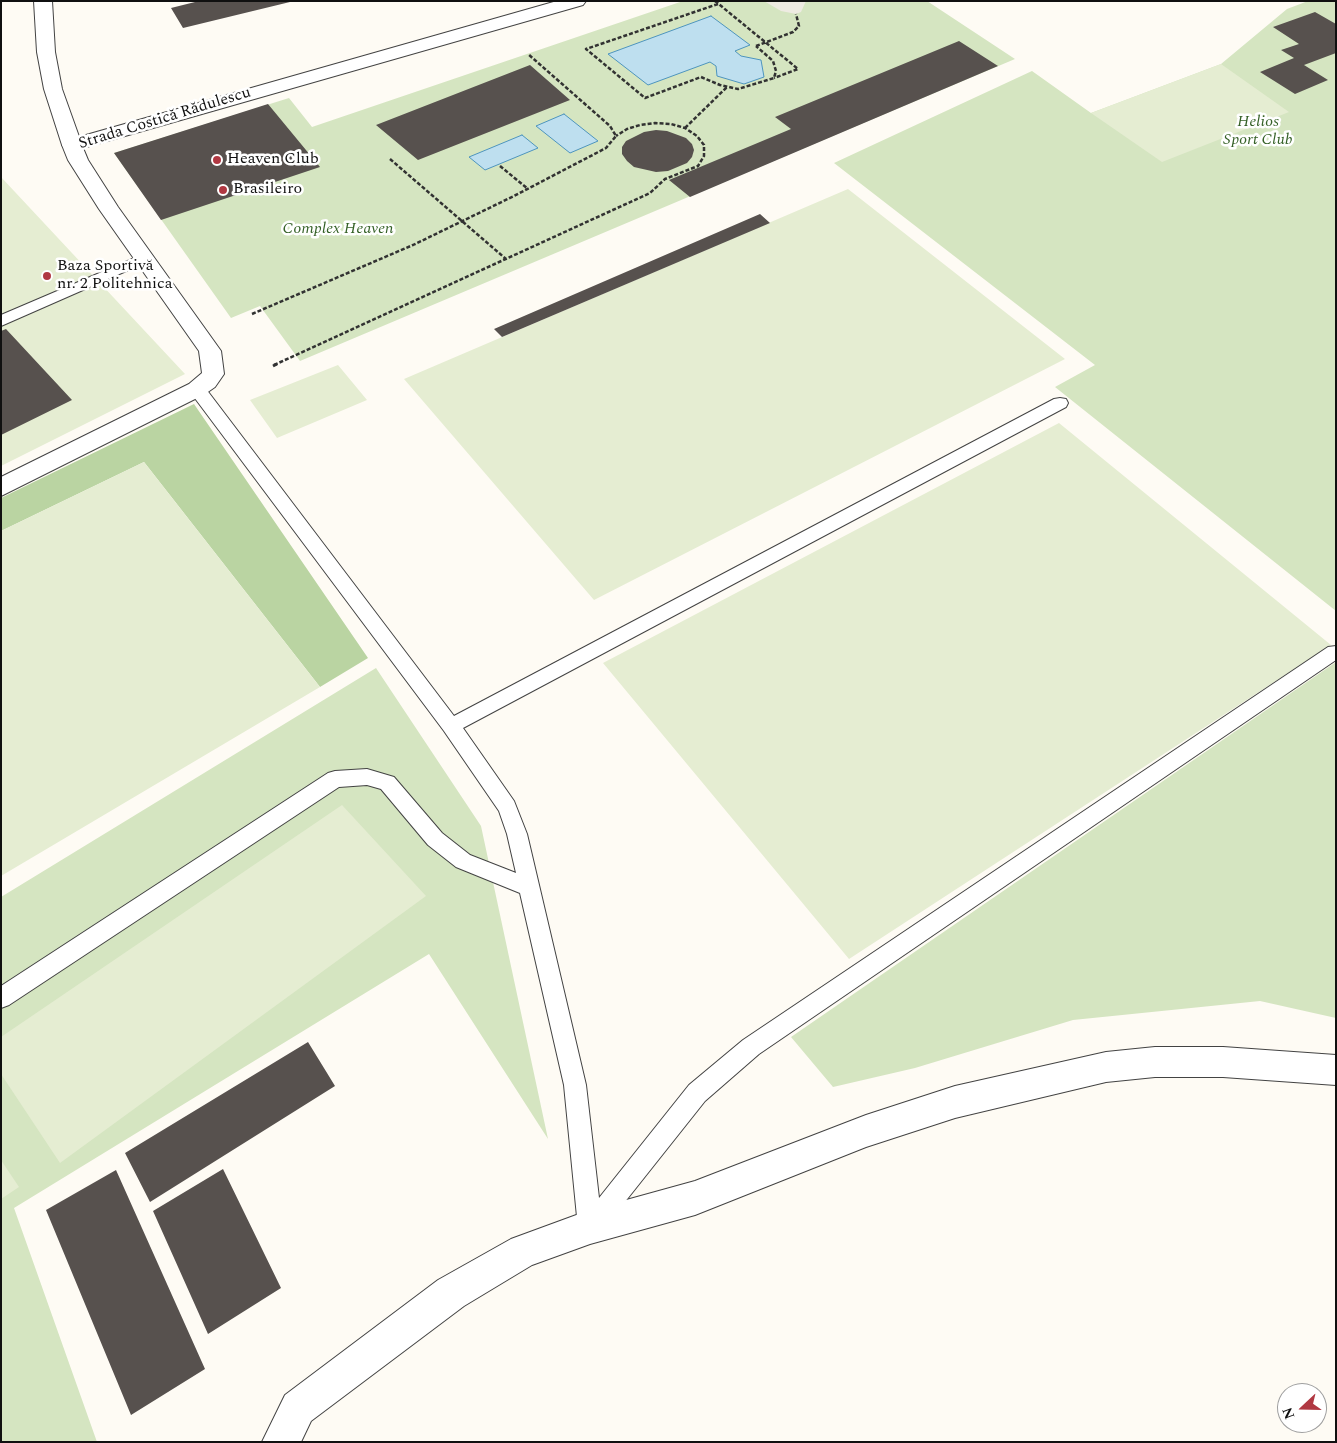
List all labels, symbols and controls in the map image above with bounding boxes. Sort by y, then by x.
street label: Strada Costică Rădulescu [76,84,254,154]
park label: Helios Sport Club [1223,113,1293,151]
place label: Heaven Club [227,150,319,170]
marker: Heaven Club [211,154,223,166]
place label: Brasileiro [233,180,302,200]
marker: Brasileiro [217,184,229,196]
park label: Complex Heaven [283,220,393,240]
place label: Baza Sportivă nr. 2 Politehnica [57,257,173,295]
marker: Baza Sportivă nr. 2 Politehnica [41,270,53,282]
north arrow [1277,1383,1327,1433]
text: N [1277,1404,1300,1422]

